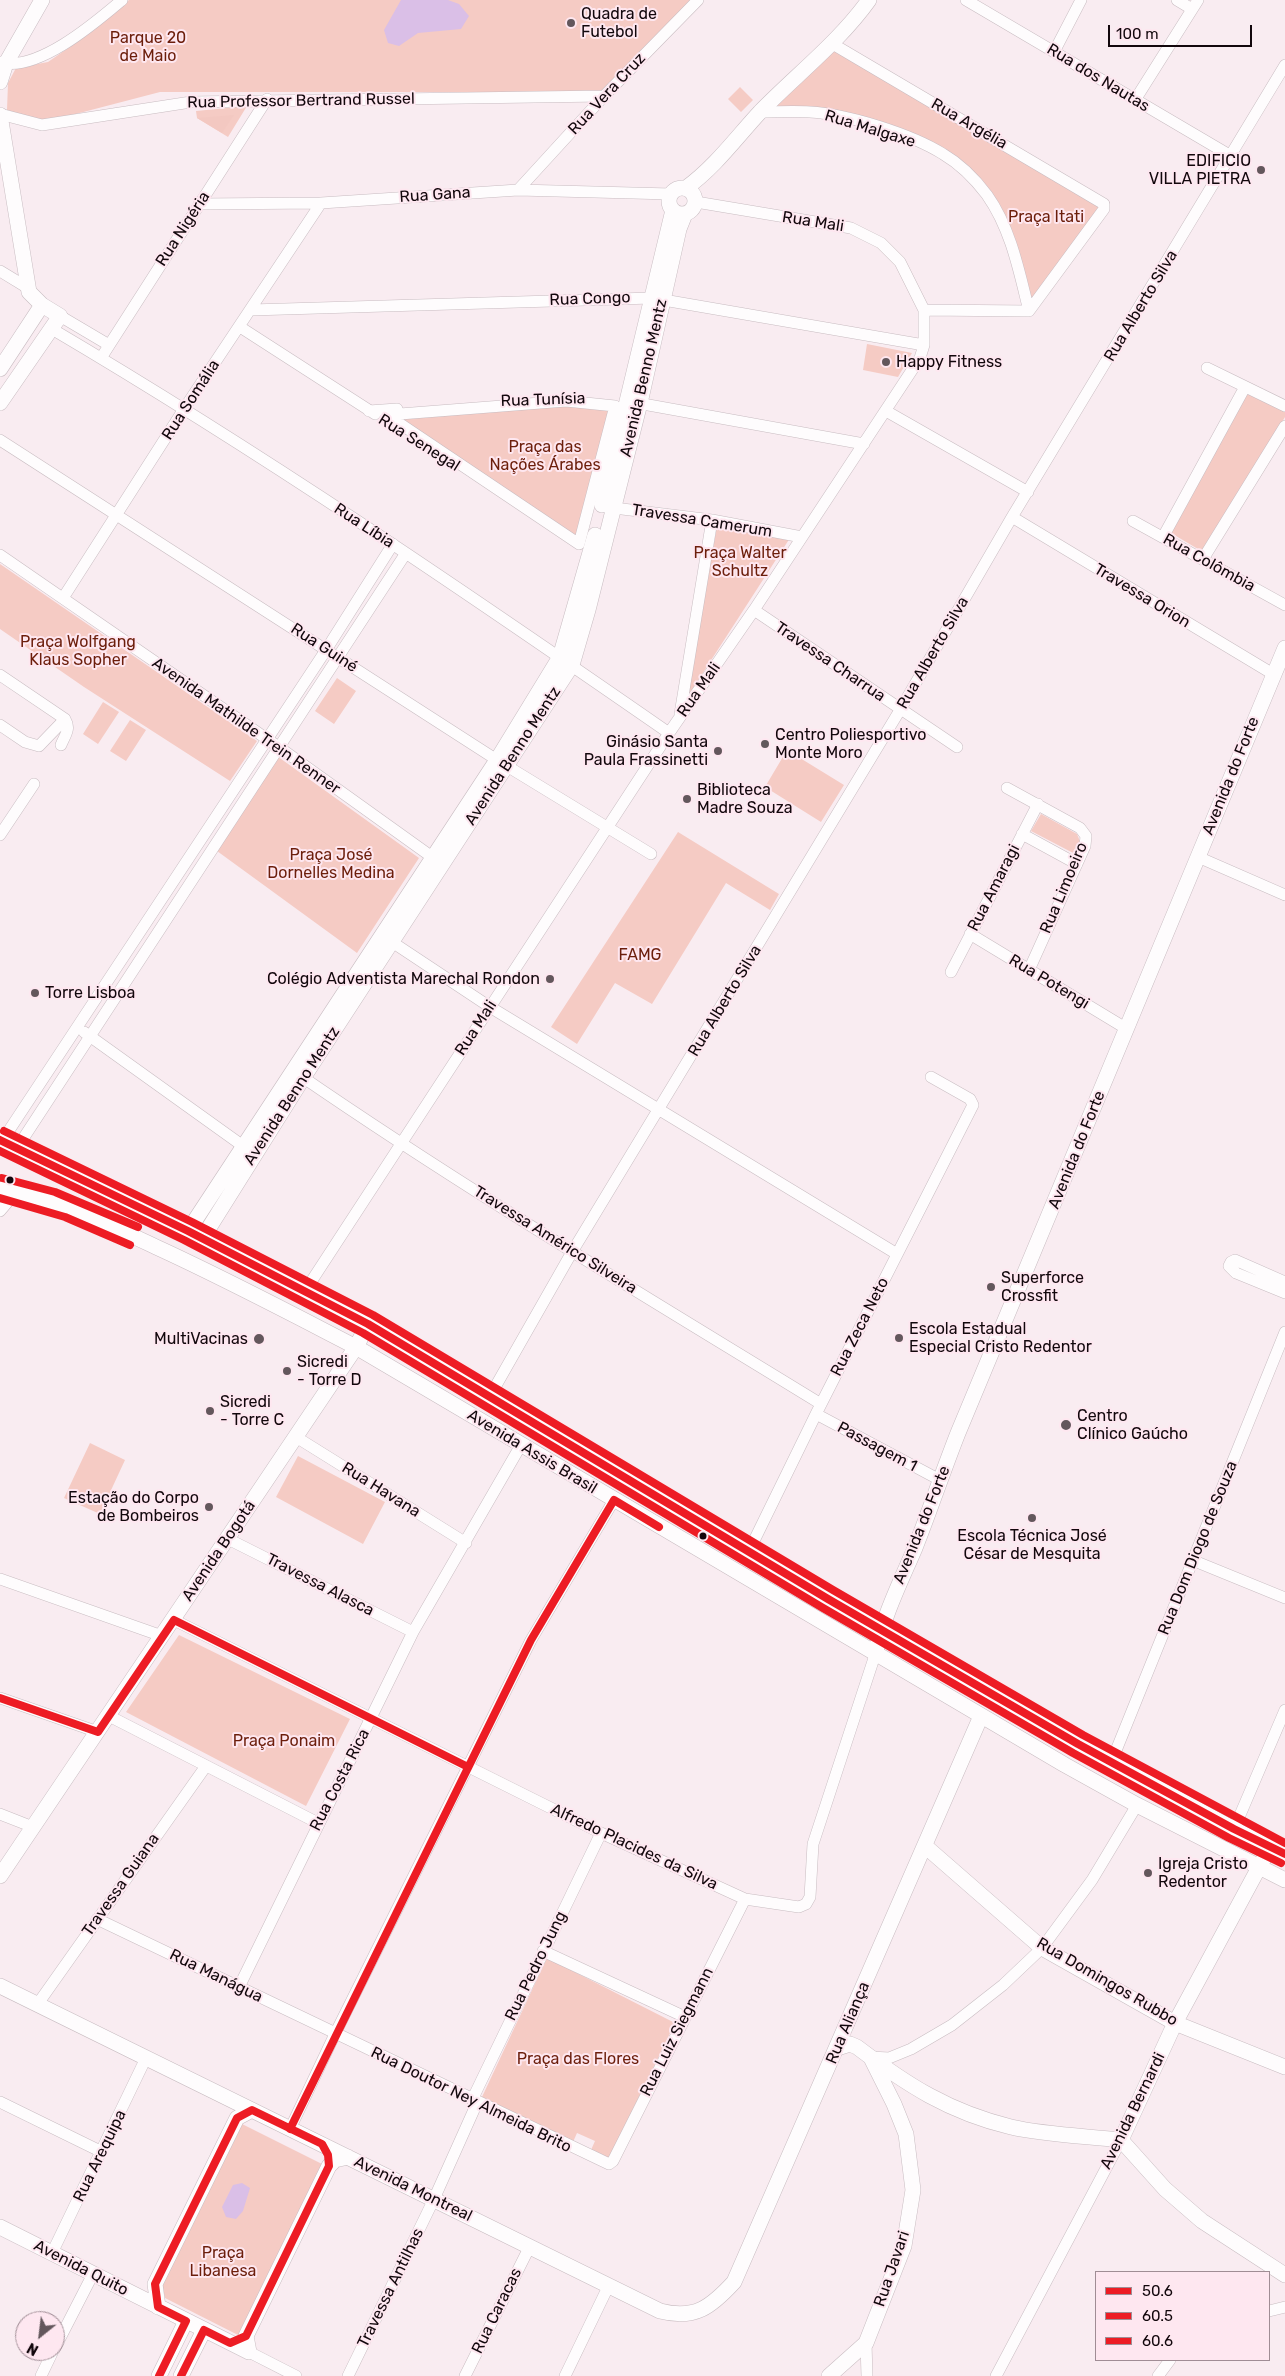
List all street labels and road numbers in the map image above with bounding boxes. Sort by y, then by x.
street label: Rua dos Nautas [1043,40,1153,116]
street label: Rua Vera Cruz [564,49,650,139]
street label: Rua Professor Bertrand Russel [187,89,415,113]
street label: Rua Argélia [928,95,1010,153]
street label: Rua Malgaxe [822,106,918,152]
street label: Rua Gana [399,183,471,207]
street label: Rua Nigéria [152,188,214,270]
street label: Rua Mali [781,208,845,236]
street label: Rua Alberto Silva [1100,247,1182,365]
street label: Rua Congo [549,288,631,310]
street label: Avenida Benno Mentz [616,297,672,459]
street label: Rua Somália [158,356,224,444]
street label: Rua Tunísia [500,389,586,411]
street label: Rua Senegal [375,410,463,476]
street label: Rua Líbia [330,499,398,553]
street label: Travessa Camerum [630,500,774,542]
street label: Rua Colômbia [1160,530,1258,596]
street label: Travessa Orion [1090,560,1194,632]
street label: Rua Alberto Silva [893,593,973,713]
street label: Travessa Charrua [771,618,889,706]
street label: Rua Guiné [287,619,361,677]
street label: Avenida Mathilde Trein Renner [148,654,344,798]
street label: Rua Mali [673,659,725,721]
street label: Avenida Benno Mentz [461,683,565,829]
street label: Avenida do Forte [1199,714,1263,838]
street label: Rua Limoeiro [1036,840,1092,936]
street label: Rua Amaragi [964,841,1024,935]
street label: Rua Alberto Silva [684,942,766,1060]
street label: Rua Potengi [1005,950,1093,1014]
street label: Rua Mali [451,997,501,1059]
street label: Avenida Benno Mentz [240,1023,344,1169]
street label: Avenida do Forte [1045,1088,1109,1212]
street label: Travessa Américo Silveira [470,1182,640,1298]
street label: Rua Zeca Neto [827,1274,893,1380]
street label: Avenida Assis Brasil [464,1406,600,1498]
street label: Passagem 1 [834,1418,920,1476]
street label: Rua Havana [338,1458,424,1522]
street label: Rua Dom Diogo de Souza [1154,1458,1242,1638]
street label: Avenida do Forte [890,1463,954,1587]
street label: Avenida Bogotá [178,1497,260,1605]
street label: Travessa Alasca [263,1550,377,1620]
street label: Rua Costa Rica [306,1726,374,1834]
street label: Alfredo Placides da Silva [548,1800,720,1894]
street label: Travessa Guiana [78,1830,164,1940]
street label: Rua Pedro Jung [501,1908,571,2024]
street label: Rua Domingos Rubbo [1033,1934,1181,2030]
street label: Rua Manágua [166,1945,266,2007]
street label: Rua Luiz Siegmann [636,1964,718,2100]
street label: Rua Aliança [822,1979,874,2067]
street label: Rua Doutor Ney Almeida Brito [368,2043,574,2157]
street label: Avenida Bernardi [1097,2050,1169,2172]
street label: Rua Arequipa [69,2107,131,2205]
street label: Avenida Montreal [351,2152,475,2226]
street label: Travessa Antilhas [354,2225,428,2351]
street label: Rua Javari [870,2229,914,2309]
street label: Avenida Quito [31,2236,131,2300]
street label: Rua Caracas [468,2265,526,2357]

